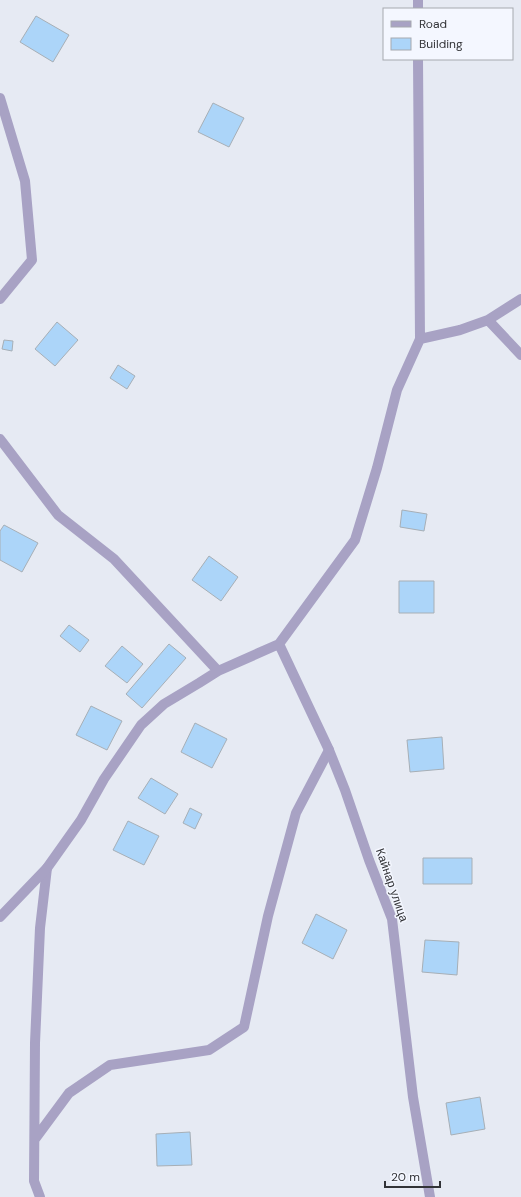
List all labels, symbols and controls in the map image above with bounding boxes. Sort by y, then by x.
legend [383,8,513,60]
text: Road [419,16,447,32]
text: Building [419,36,463,52]
street label: Кайнар улица [372,846,412,924]
scale bar [385,1163,440,1189]
text: 20 m [391,1169,420,1185]

